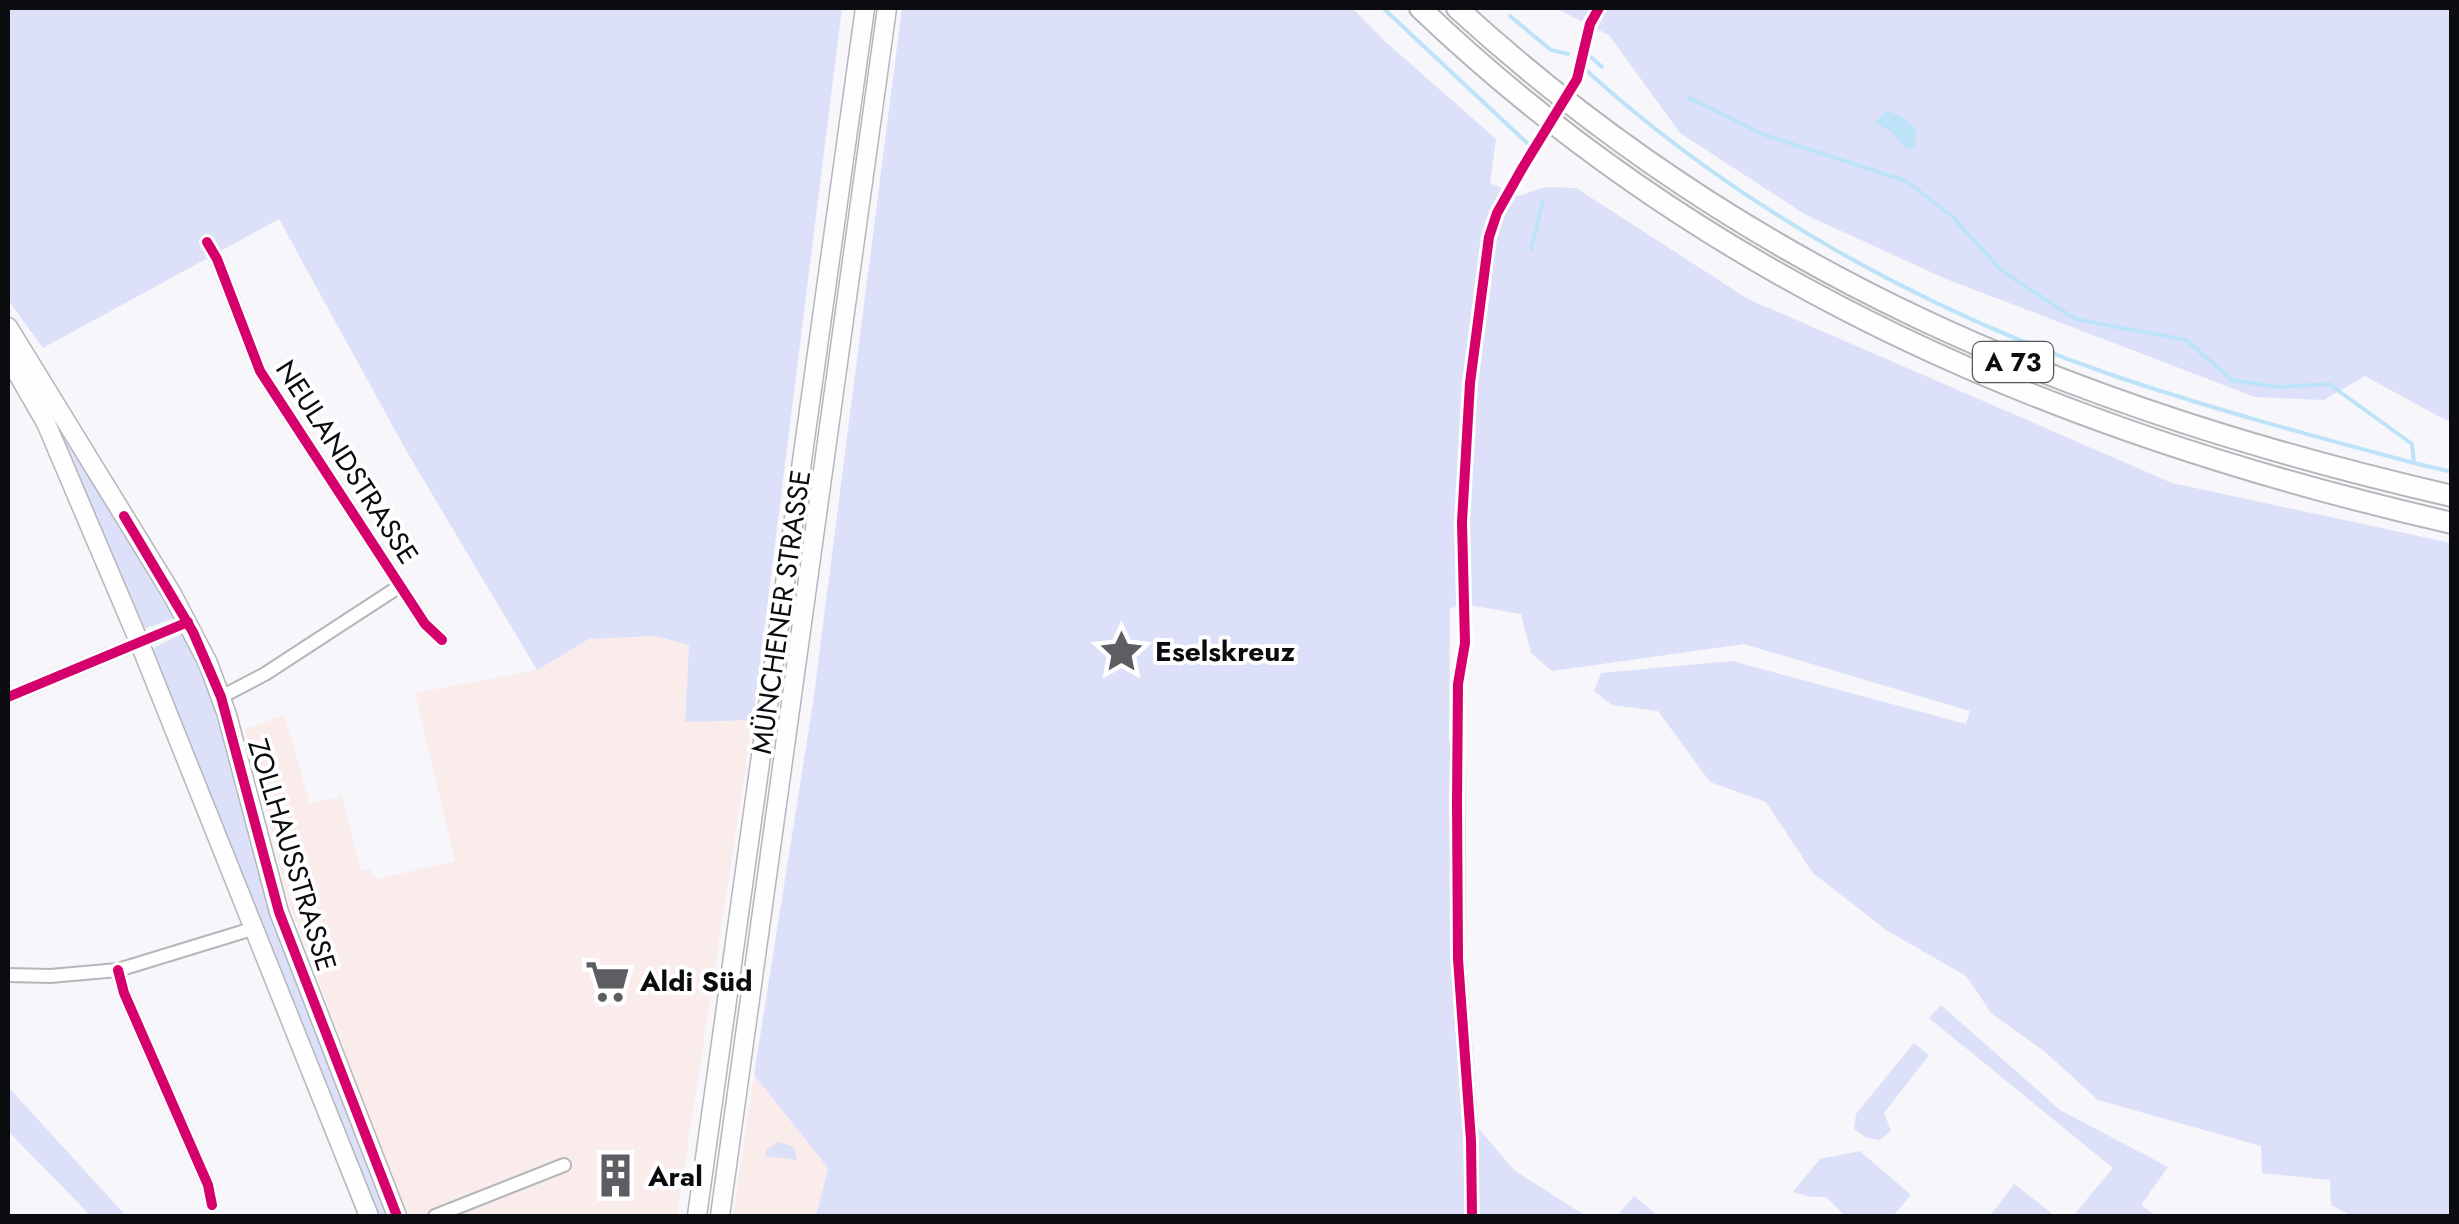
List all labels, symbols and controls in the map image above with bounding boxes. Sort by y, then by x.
road number: A 73 [1973,342,2053,382]
street label: NEULANDSTRASSE [266,352,428,572]
street label: MÜNCHENER STRASSE [741,467,821,757]
place icon: Eselskreuz [1098,627,1146,675]
place label: Eselskreuz [1155,631,1295,672]
street label: ZOLLHAUSSTRASSE [237,734,347,976]
supermarket icon: Aldi Süd [583,957,631,1005]
place label: Aldi Süd [639,961,752,1002]
building icon: Aral [591,1152,639,1200]
place label: Aral [647,1156,703,1197]

